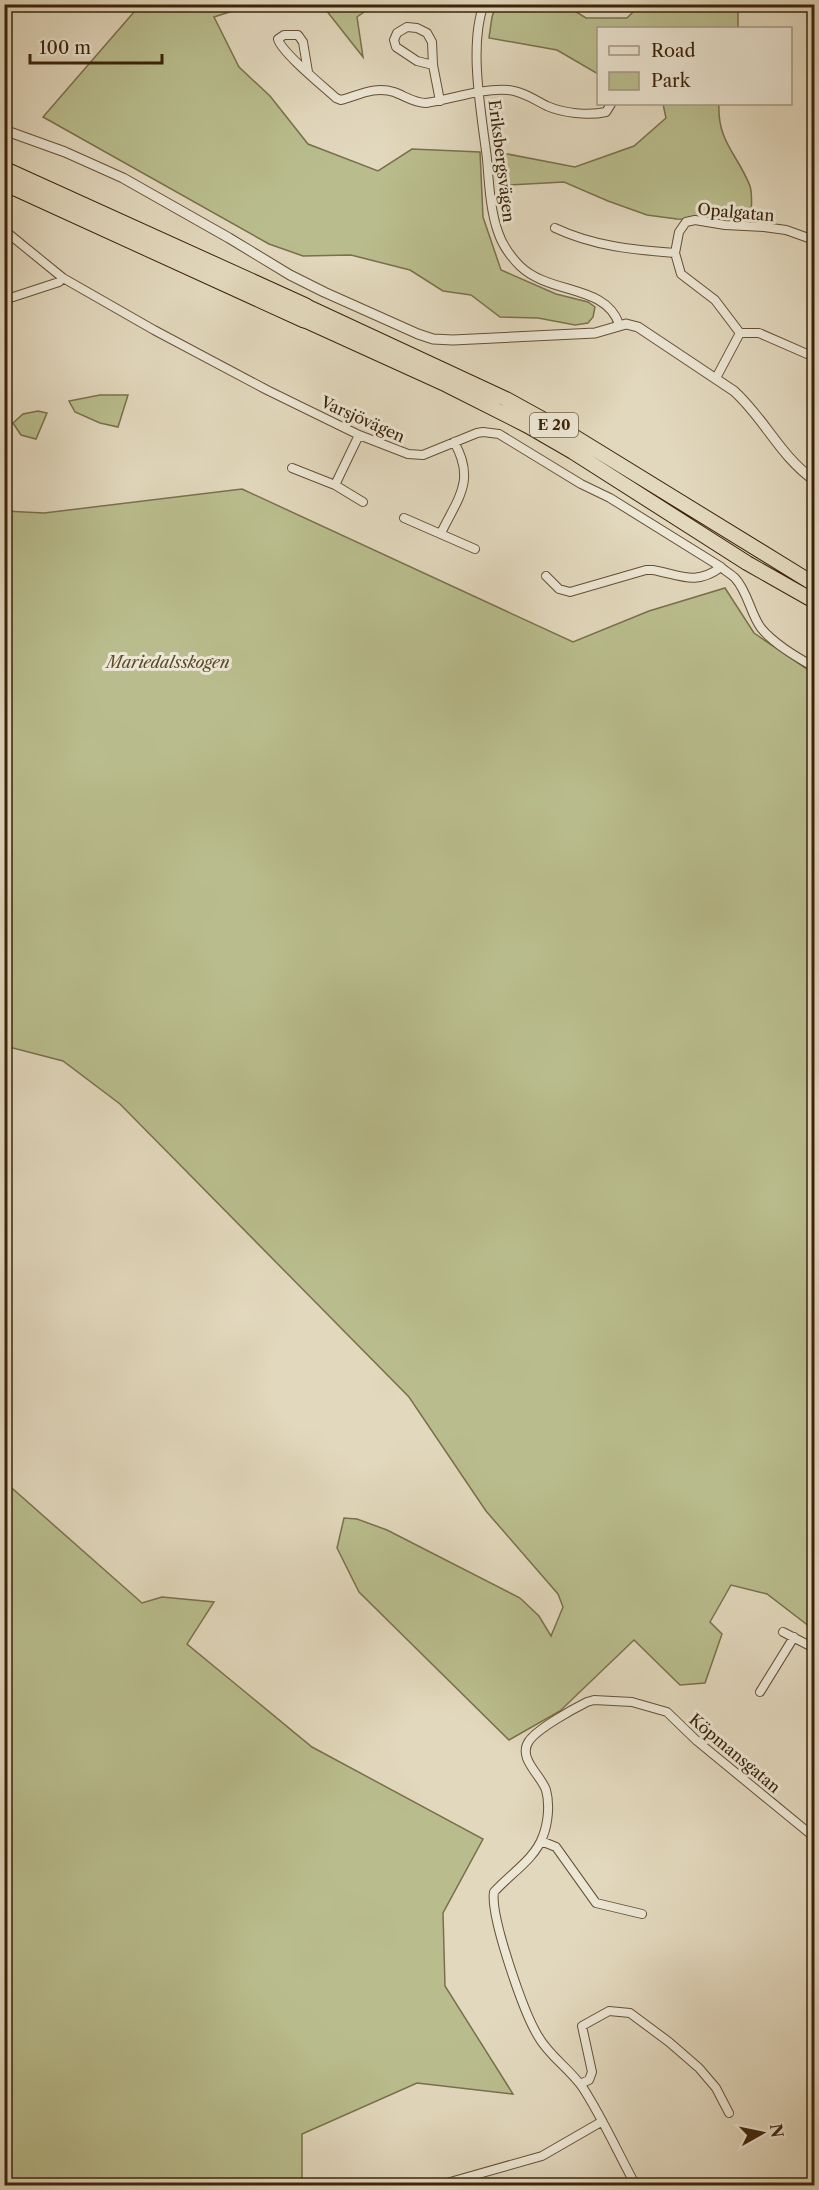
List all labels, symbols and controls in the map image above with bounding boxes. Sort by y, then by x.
scale bar [30,27,162,65]
legend [597,27,792,105]
text: 100 m [39,37,91,59]
text: Road [651,40,696,62]
text: Park [651,70,692,92]
street label: Eriksbergsvägen [485,99,519,223]
street label: Opalgatan [697,199,775,225]
street label: Varsjövägen [317,391,408,446]
road number: E 20 [530,413,578,437]
park label: Mariedalsskogen [104,652,230,672]
street label: Köpmansgatan [685,1709,785,1797]
north arrow [732,2103,792,2163]
text: N [766,2122,788,2139]

